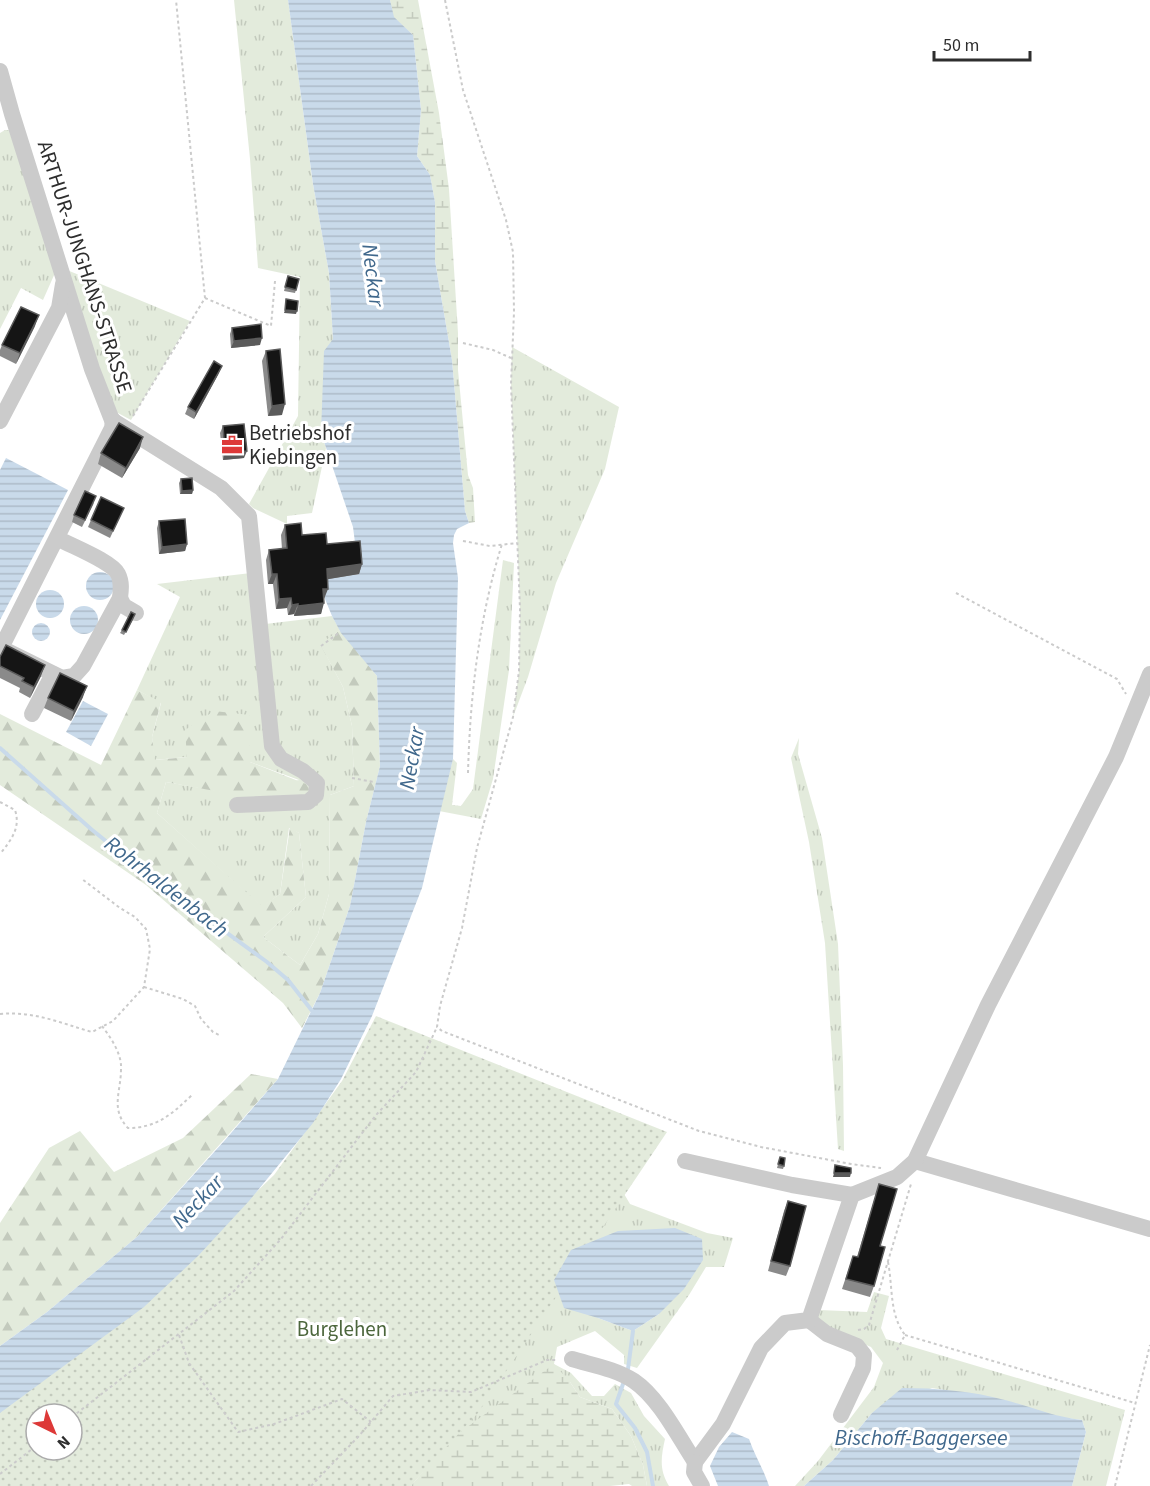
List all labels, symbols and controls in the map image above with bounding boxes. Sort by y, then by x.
scale bar [934,24,1030,62]
text: 50 m [943,33,979,58]
street label: ARTHUR-JUNGHANS-STRASSE [30,137,140,397]
water label: Neckar [353,242,393,310]
place label: Betriebshof Kiebingen [249,418,352,472]
office icon: Betriebshof Kiebingen [220,433,244,457]
water label: Neckar [391,723,433,792]
water label: Rohrhaldenbach [98,828,235,945]
water label: Neckar [164,1167,232,1236]
park label: Burglehen [297,1314,387,1344]
north arrow [24,1402,84,1462]
water label: Bischoff-Baggersee [835,1422,1007,1454]
text: N [52,1431,75,1454]

